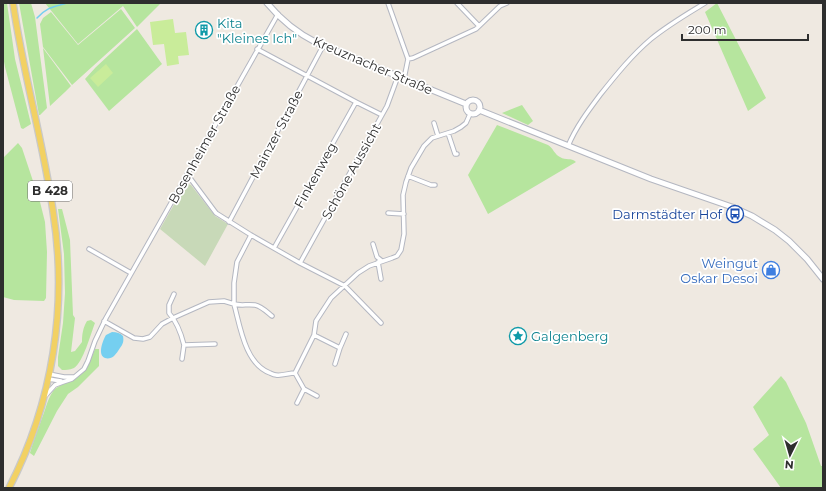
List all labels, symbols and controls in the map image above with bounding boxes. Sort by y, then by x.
place label: Kita "Kleines Ich" [217,15,297,46]
scale bar [682,16,808,42]
building icon: Kita "Kleines Ich" [194,20,214,40]
text: 200 m [688,22,727,37]
street label: Kreuznacher Straße [311,33,435,98]
street label: Bosenheimer Straße [165,82,243,206]
street label: Mainzer Straße [246,87,306,181]
street label: Schöne Aussicht [318,120,384,222]
street label: Finkenweg [290,139,340,211]
road number: B 428 [28,181,72,201]
bus stop icon: Darmstädter Hof [725,204,745,224]
place label: Darmstädter Hof [612,206,723,222]
place label: Weingut Oskar Desoi [680,255,758,286]
shop icon: Weingut Oskar Desoi [761,260,781,280]
place icon: Galgenberg [508,326,528,346]
place label: Galgenberg [531,328,608,344]
north arrow [770,435,810,475]
text: N [784,458,794,472]

